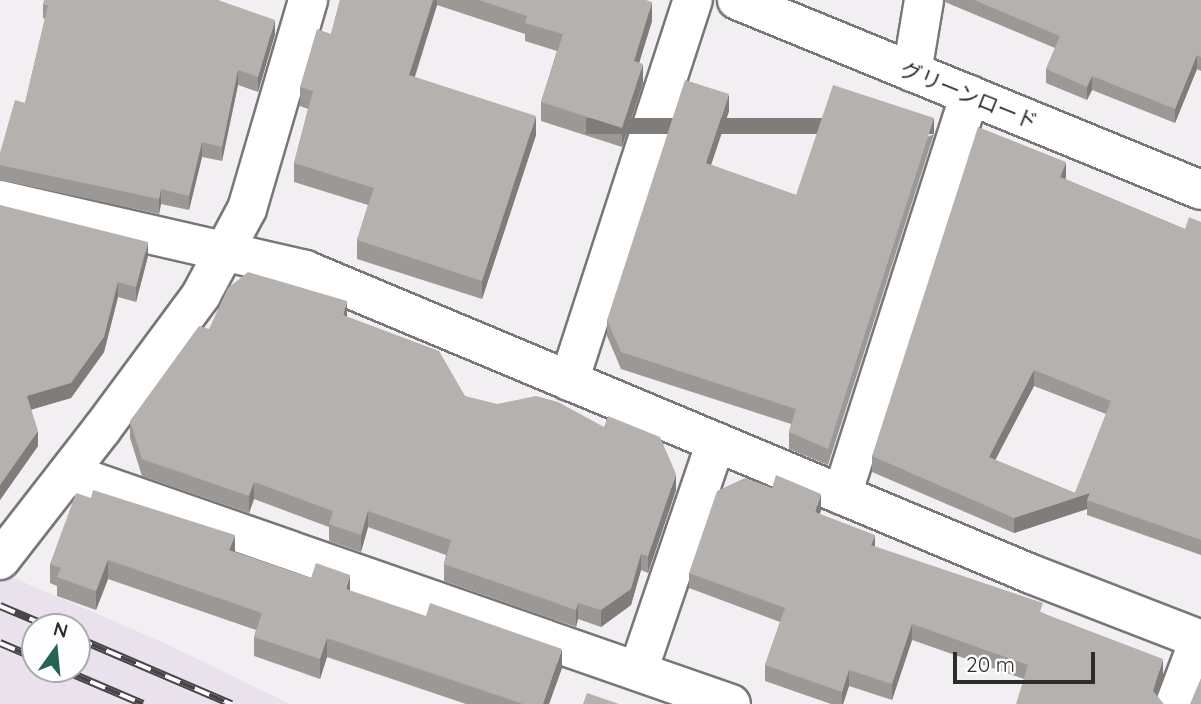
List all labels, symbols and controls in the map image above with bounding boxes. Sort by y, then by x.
street label: グリーンロード [896,56,1042,134]
north arrow [21,613,91,683]
text: N [51,616,71,643]
scale bar [956,638,1098,682]
text: 20 m [966,651,1015,677]

